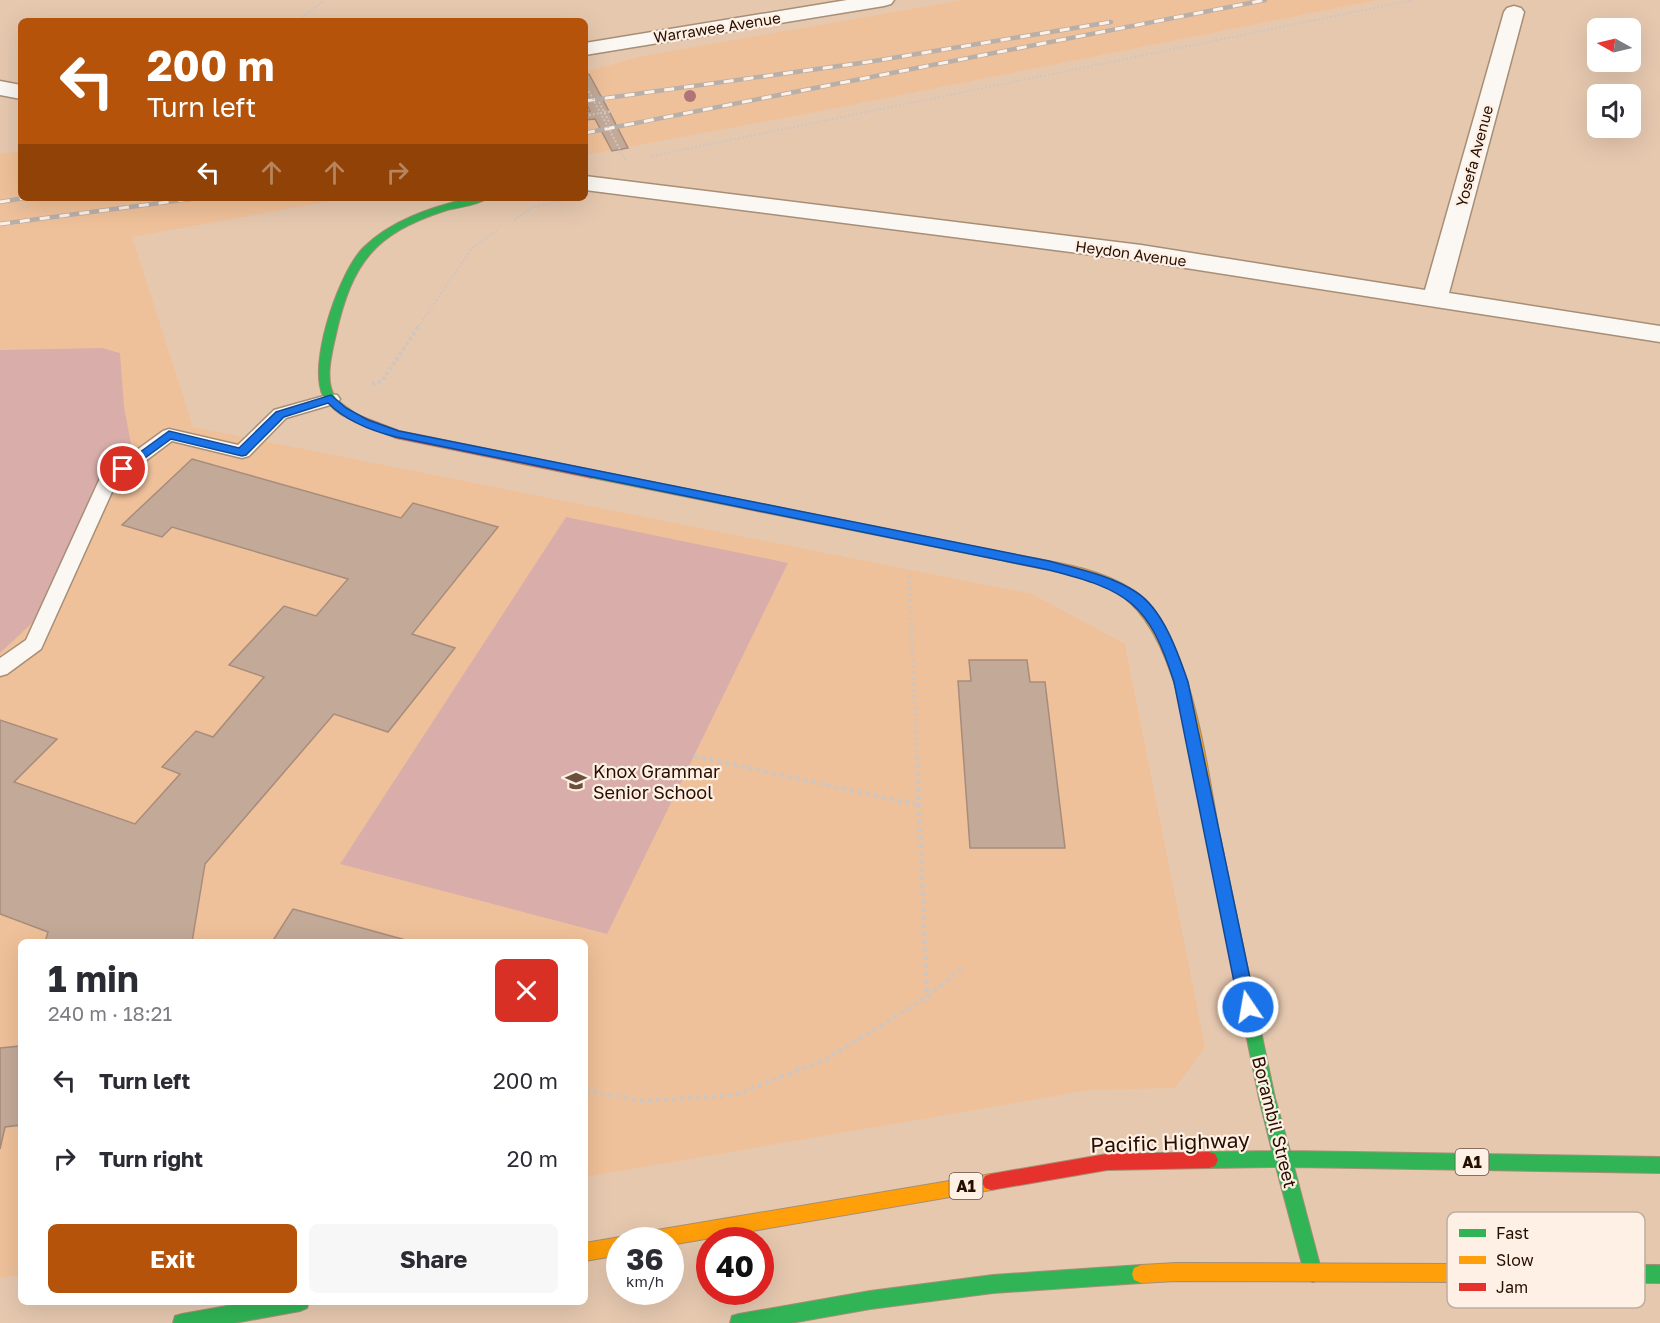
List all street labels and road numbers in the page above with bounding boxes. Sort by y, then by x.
street label: Warrawee Avenue [652,8,782,46]
street label: Yosefa Avenue [1452,103,1496,209]
street label: Heydon Avenue [1074,236,1188,270]
street label: Borambil Street [1248,1054,1302,1190]
street label: Pacific Highway [1090,1126,1250,1158]
road number: A1 [1456,1149,1488,1175]
road number: A1 [950,1173,982,1199]

